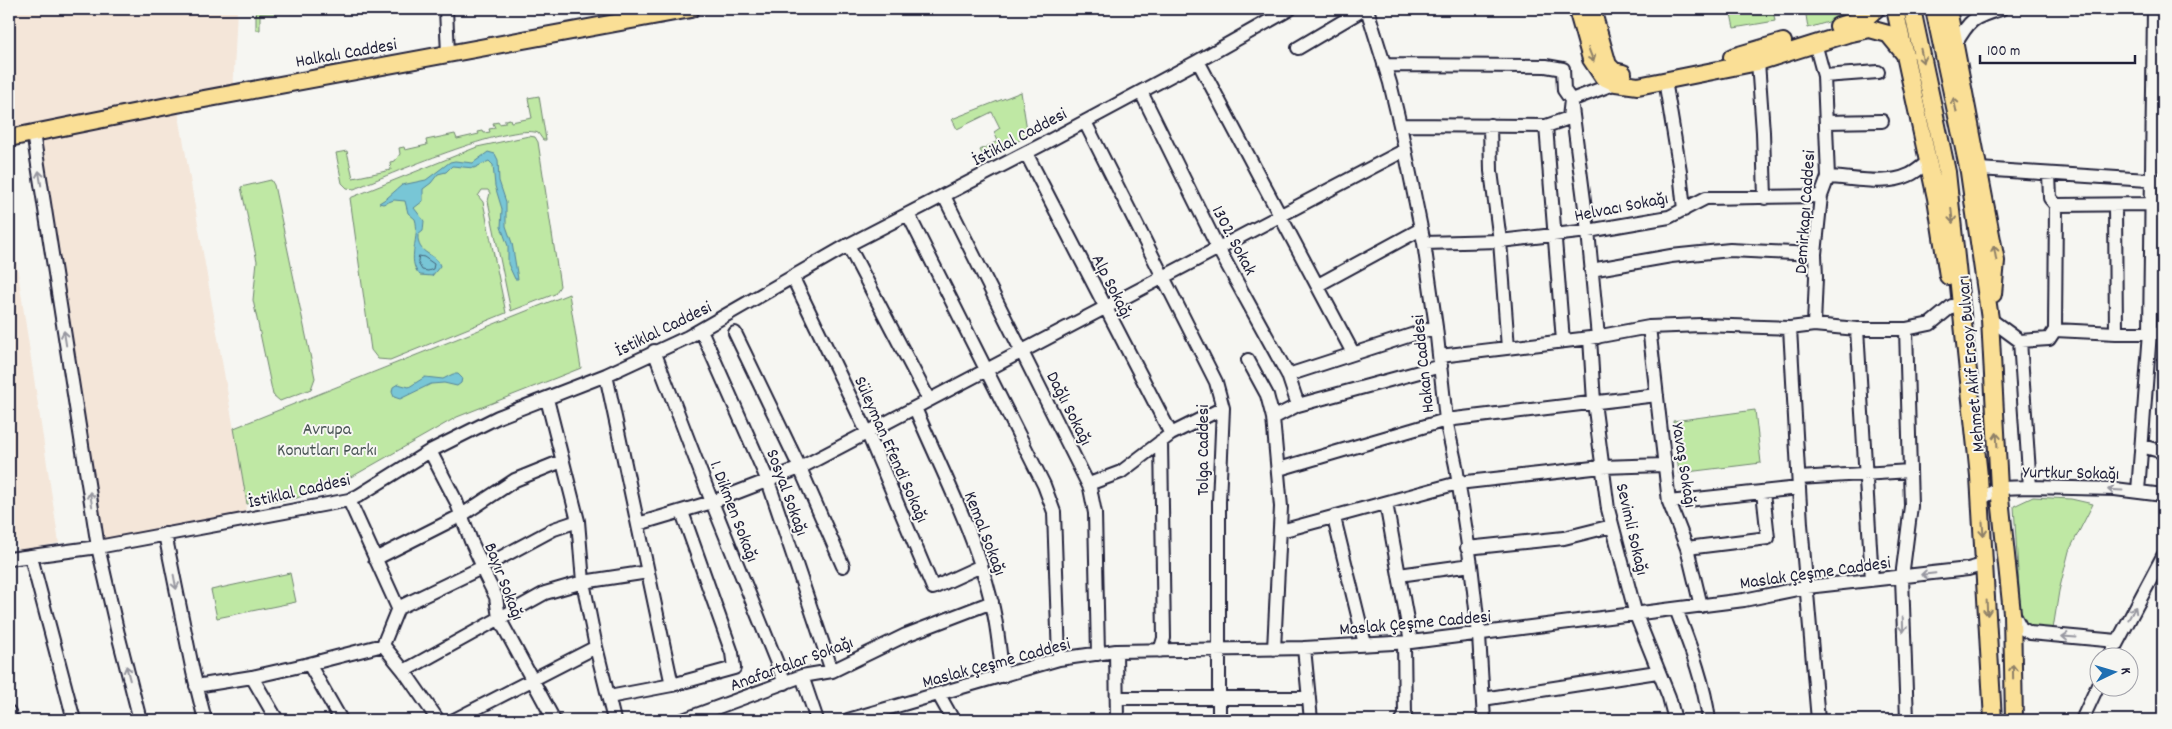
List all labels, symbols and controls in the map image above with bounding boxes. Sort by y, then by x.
scale bar [1980,32,2134,64]
street label: Halkalı Caddesi [294,33,399,76]
text: 100 m [1987,41,2020,63]
one-way arrow [1587,47,1596,62]
one-way arrow [1918,48,1927,64]
one-way arrow [1950,98,1959,114]
street label: İstiklal Caddesi [968,103,1072,174]
street label: Demirkapı Caddesi [1790,149,1823,275]
one-way arrow [35,170,45,186]
street label: Helvacı Sokağı [1572,187,1670,230]
street label: 1302. Sokak [1204,202,1262,281]
one-way arrow [1947,208,1957,224]
one-way arrow [1989,246,1999,262]
street label: Alp Sokağı [1084,250,1138,324]
street label: Mehmet Akif Ersoy Bulvarı [1952,274,1993,453]
street label: İstiklal Caddesi [612,296,716,364]
street label: Hakan Caddesi [1407,313,1442,414]
one-way arrow [60,330,70,346]
street label: Dağlı Sokağı [1038,368,1097,451]
street label: Süleyman Efendi Sokağı [846,373,933,527]
street label: Tolga Caddesi [1192,404,1217,496]
park label: Avrupa Konutları Parkı [277,418,377,464]
street label: Yavaş Sokağı [1663,421,1702,510]
one-way arrow [1992,432,2001,448]
street label: Sosyal Sokağı [758,446,813,540]
street label: 1. Dikmen Sokağı [702,458,763,566]
street label: Yurtkur Sokağı [2022,461,2119,488]
street label: İstiklal Caddesi [246,469,353,516]
street label: Sevimli Sokağı [1608,481,1653,578]
one-way arrow [2107,485,2123,494]
street label: Kemal Sokağı [956,488,1011,580]
one-way arrow [85,491,95,507]
one-way arrow [1979,520,1988,536]
street label: Bayır Sokağı [476,539,529,624]
street label: Maslak Çeşme Caddesi [1738,552,1892,597]
one-way arrow [1920,569,1936,579]
one-way arrow [170,573,180,589]
one-way arrow [1983,599,1992,615]
street label: Maslak Çeşme Caddesi [1338,605,1492,644]
one-way arrow [2128,606,2137,621]
one-way arrow [1899,617,1908,633]
street label: Anafartalar Sokağı [727,631,857,699]
one-way arrow [2061,632,2077,642]
street label: Maslak Çeşme Caddesi [920,633,1073,696]
north arrow [2090,646,2140,696]
one-way arrow [2008,664,2018,680]
one-way arrow [122,666,132,682]
text: K [2115,667,2135,676]

